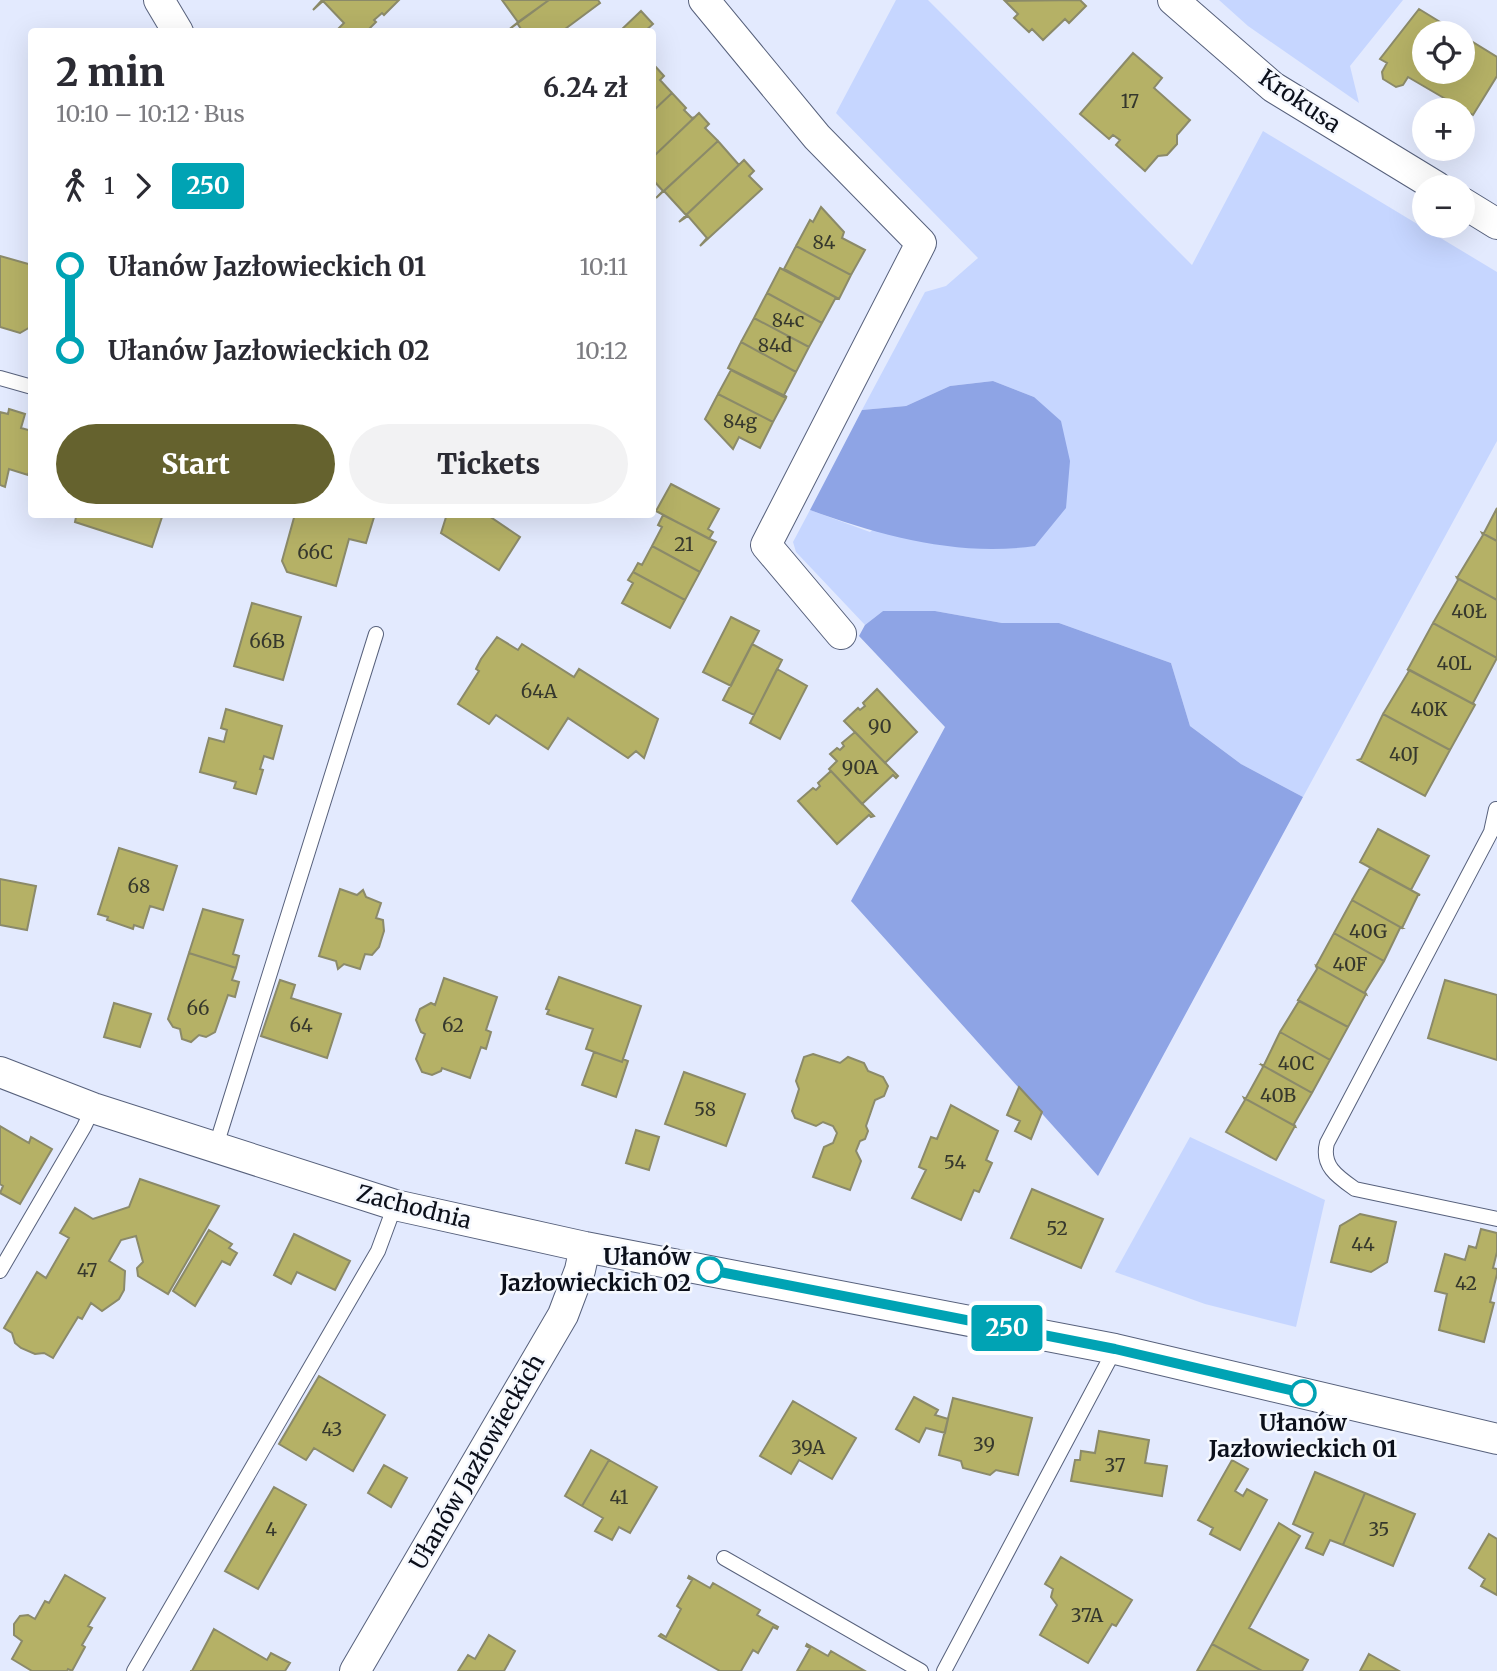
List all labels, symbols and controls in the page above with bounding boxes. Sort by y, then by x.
map controls [1412,21,1475,238]
button: locate [1412,21,1475,84]
text: 2 min [56,49,165,96]
street label: Krokusa [1254,63,1347,138]
text: 6.24 zł [543,71,628,104]
house number: 17 [1121,89,1139,113]
button: + [1412,98,1475,161]
text: 10:10 – 10:12 · Bus [56,99,245,128]
icon: walk [56,167,94,205]
icon: forward [124,167,162,205]
text: 250 [186,170,230,201]
text: 1 [104,171,114,200]
button: − [1412,175,1475,238]
house number: 84 [813,230,836,254]
text: Ułanów Jazłowieckich 01 [108,250,426,283]
text: 10:11 [579,252,628,281]
house number: 84c [772,308,804,332]
house number: 84d [758,333,792,357]
text: Ułanów Jazłowieckich 02 [108,334,430,367]
text: 10:12 [576,336,628,365]
house number: 84g [723,409,758,433]
button: Start [56,424,335,504]
button: Tickets [349,424,628,504]
house number: 21 [674,532,694,556]
house number: 66C [297,540,333,564]
house number: 40Ł [1451,599,1487,623]
house number: 66B [249,629,285,653]
house number: 40L [1437,651,1472,675]
house number: 64A [521,679,558,703]
house number: 40K [1411,697,1448,721]
house number: 90 [868,714,892,738]
house number: 40J [1389,742,1419,766]
house number: 90A [842,755,879,779]
house number: 68 [128,874,150,898]
house number: 40G [1349,919,1387,943]
house number: 40F [1333,952,1368,976]
house number: 66 [187,996,209,1020]
house number: 64 [289,1013,313,1037]
house number: 62 [442,1013,464,1037]
house number: 40C [1278,1051,1314,1075]
house number: 40B [1260,1083,1296,1107]
house number: 58 [694,1097,716,1121]
house number: 54 [944,1150,967,1174]
street label: Zachodnia [354,1178,474,1235]
house number: 52 [1046,1216,1068,1240]
house number: 44 [1351,1232,1375,1256]
place label: Ułanów Jazłowieckich 02 [499,1242,692,1297]
marker: Ułanów Jazłowieckich 02 [697,1257,723,1283]
house number: 47 [77,1258,97,1282]
house number: 42 [1455,1271,1477,1295]
line badge: 250 [967,1305,1047,1351]
text: 250 [985,1312,1029,1343]
street label: Ułanów Jazłowieckich [403,1349,550,1575]
marker: Ułanów Jazłowieckich 01 [1290,1380,1316,1406]
place label: Ułanów Jazłowieckich 01 [1208,1408,1397,1463]
house number: 43 [322,1417,342,1441]
house number: 39 [973,1432,995,1456]
house number: 39A [791,1435,826,1459]
house number: 37 [1104,1453,1126,1477]
house number: 41 [610,1485,629,1509]
house number: 4 [265,1517,277,1541]
house number: 35 [1369,1517,1389,1541]
house number: 37A [1071,1603,1104,1627]

